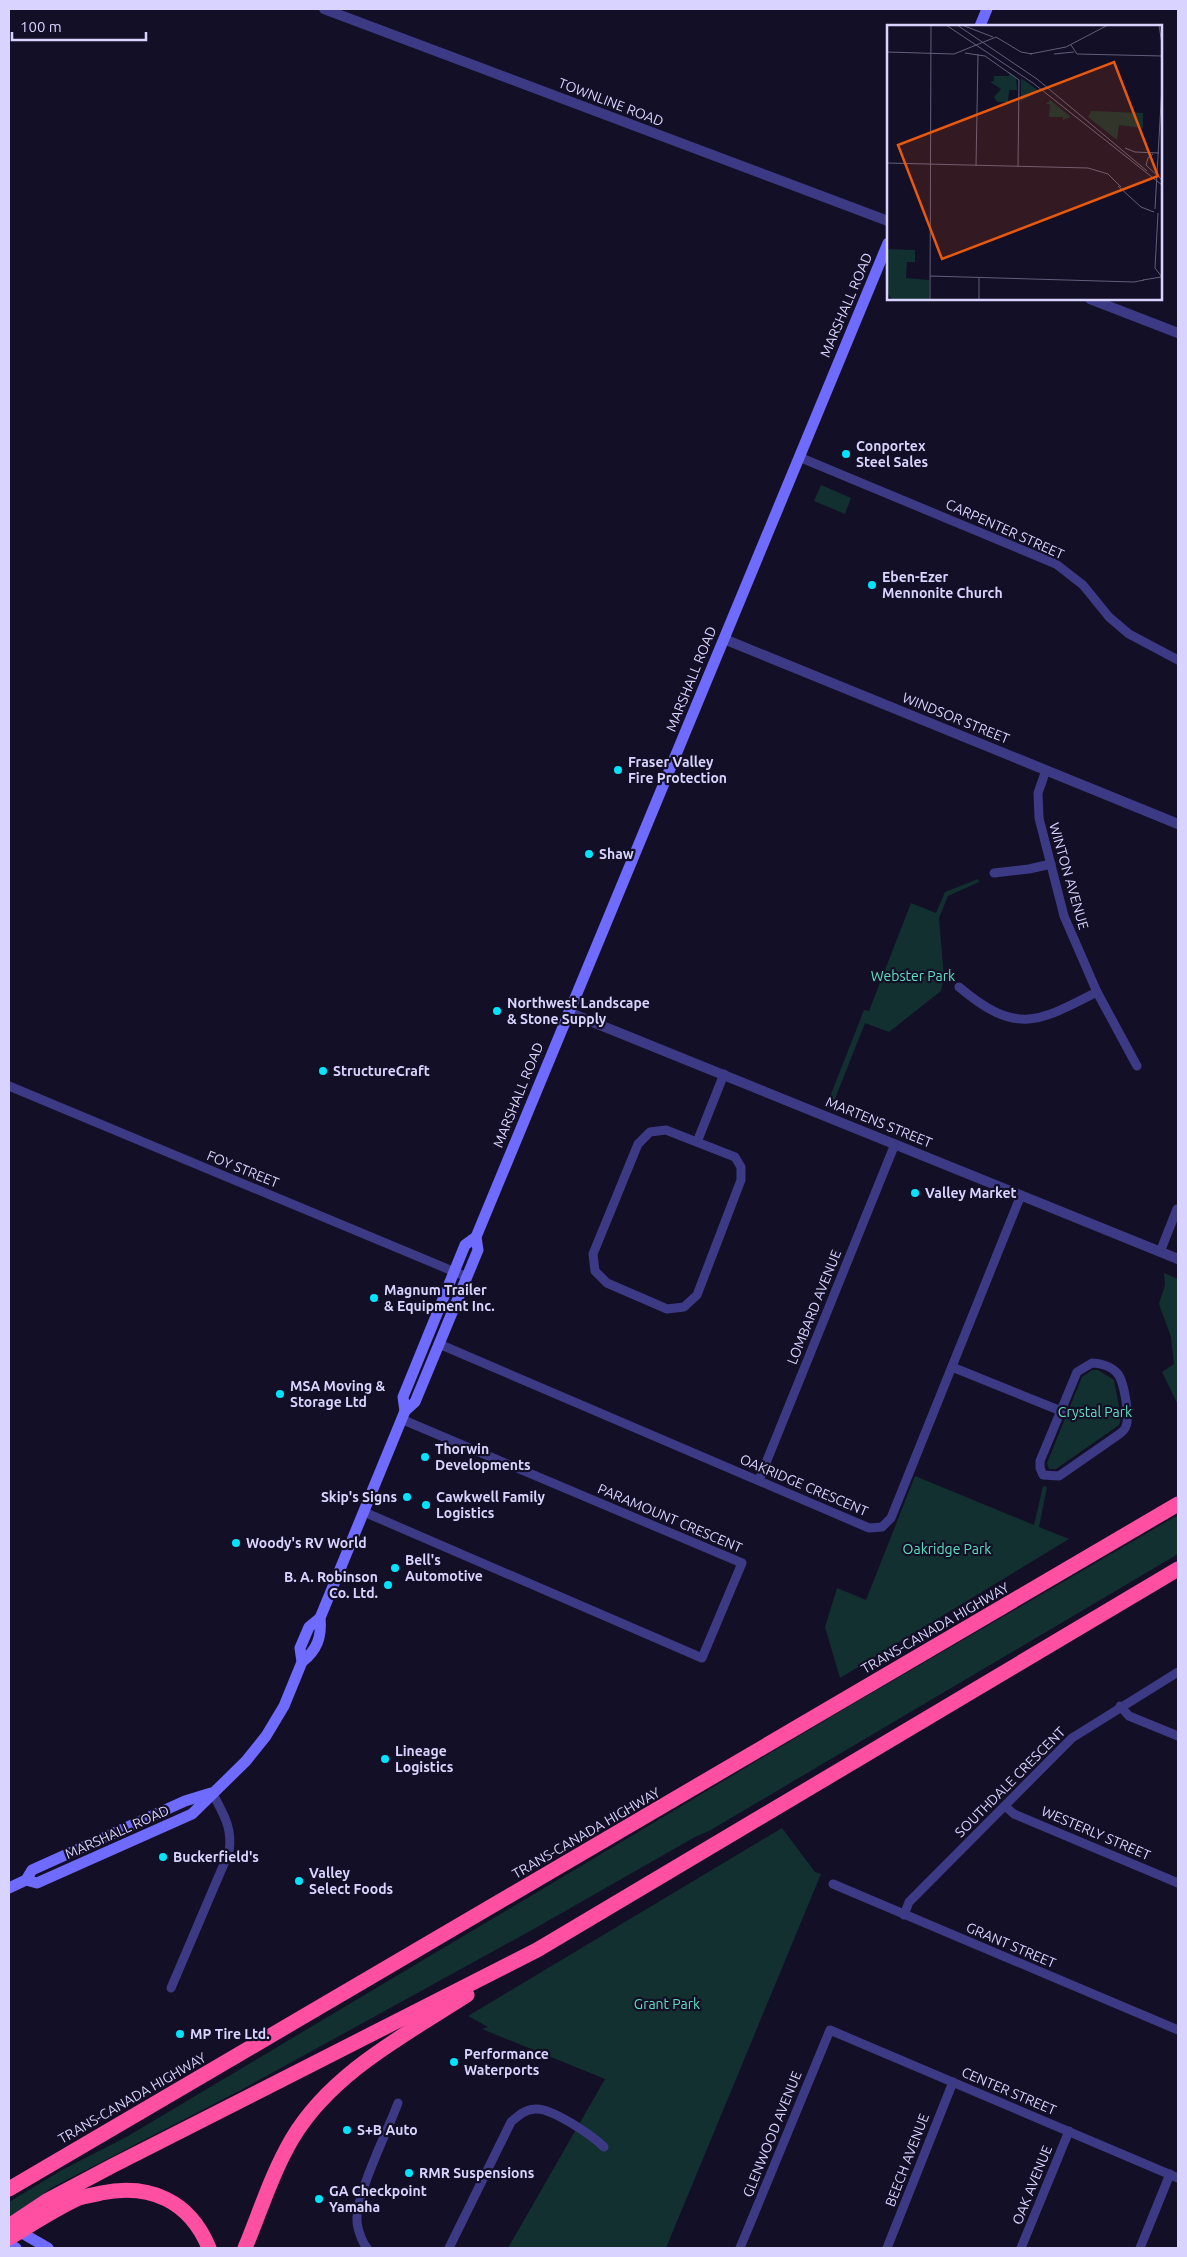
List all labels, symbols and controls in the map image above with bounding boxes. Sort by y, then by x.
scale bar [12,10,146,42]
text: 100 m [20,18,62,35]
inset map [887,25,1162,300]
street label: TOWNLINE ROAD [556,75,666,129]
street label: MARSHALL ROAD [817,250,875,360]
place label: Conportex Steel Sales [856,438,928,470]
marker: Conportex Steel Sales [840,448,852,460]
street label: CARPENTER STREET [943,496,1067,562]
place label: Eben-Ezer Mennonite Church [882,569,1003,601]
marker: Eben-Ezer Mennonite Church [866,579,878,591]
street label: MARSHALL ROAD [663,624,719,734]
street label: WINDSOR STREET [900,689,1012,747]
place label: Fraser Valley Fire Protection [628,754,727,786]
marker: Fraser Valley Fire Protection [612,764,624,776]
street label: WINTON AVENUE [1046,821,1092,932]
place label: Shaw [599,846,634,862]
marker: Shaw [583,848,595,860]
park label: Webster Park [871,968,955,984]
place label: Northwest Landscape & Stone Supply [507,995,650,1027]
marker: Northwest Landscape & Stone Supply [491,1005,503,1017]
street label: MARSHALL ROAD [490,1040,546,1150]
place label: StructureCraft [333,1063,430,1079]
marker: StructureCraft [317,1065,329,1077]
street label: MARTENS STREET [823,1093,935,1151]
street label: FOY STREET [205,1147,282,1191]
place label: Valley Market [925,1185,1017,1201]
marker: Valley Market [909,1187,921,1199]
street label: LOMBARD AVENUE [784,1247,844,1367]
place label: Magnum Trailer & Equipment Inc. [384,1282,495,1314]
marker: Magnum Trailer & Equipment Inc. [368,1292,380,1304]
place label: MSA Moving & Storage Ltd [290,1378,385,1410]
marker: MSA Moving & Storage Ltd [274,1388,286,1400]
park label: Crystal Park [1058,1404,1132,1420]
place label: Thorwin Developments [435,1441,531,1473]
marker: Thorwin Developments [419,1451,431,1463]
street label: OAKRIDGE CRESCENT [738,1451,871,1519]
street label: PARAMOUNT CRESCENT [595,1480,745,1556]
place label: Skip's Signs [321,1489,397,1505]
place label: Cawkwell Family Logistics [436,1489,545,1521]
marker: Skip's Signs [401,1491,413,1503]
marker: Cawkwell Family Logistics [420,1499,432,1511]
place label: Woody's RV World [246,1535,367,1551]
marker: Woody's RV World [230,1537,242,1549]
park label: Oakridge Park [903,1541,991,1557]
place label: Bell's Automotive [405,1552,483,1584]
marker: Bell's Automotive [389,1562,401,1574]
place label: B. A. Robinson Co. Ltd. [284,1569,378,1601]
marker: B. A. Robinson Co. Ltd. [382,1579,394,1591]
street label: TRANS-CANADA HIGHWAY [858,1579,1012,1677]
street label: SOUTHDALE CRESCENT [952,1723,1069,1840]
place label: Lineage Logistics [395,1743,454,1775]
marker: Lineage Logistics [379,1753,391,1765]
street label: TRANS-CANADA HIGHWAY [509,1784,663,1882]
street label: MARSHALL ROAD [63,1802,172,1862]
street label: WESTERLY STREET [1039,1803,1153,1863]
place label: Buckerfield's [173,1849,259,1865]
marker: Buckerfield's [157,1851,169,1863]
place label: Valley Select Foods [309,1865,394,1897]
marker: Valley Select Foods [293,1875,305,1887]
street label: GRANT STREET [964,1919,1058,1971]
park label: Grant Park [634,1996,700,2012]
place label: MP Tire Ltd. [190,2026,270,2042]
marker: MP Tire Ltd. [174,2028,186,2040]
place label: Performance Waterports [464,2046,549,2078]
street label: TRANS-CANADA HIGHWAY [55,2049,209,2147]
marker: Performance Waterports [448,2056,460,2068]
street label: CENTER STREET [959,2064,1059,2118]
street label: GLENWOOD AVENUE [739,2069,805,2199]
street label: BEECH AVENUE [882,2111,932,2209]
place label: S+B Auto [357,2122,418,2138]
marker: S+B Auto [341,2124,353,2136]
street label: OAK AVENUE [1009,2143,1055,2227]
place label: RMR Suspensions [419,2165,535,2181]
marker: RMR Suspensions [403,2167,415,2179]
place label: GA Checkpoint Yamaha [329,2183,427,2215]
marker: GA Checkpoint Yamaha [313,2193,325,2205]

